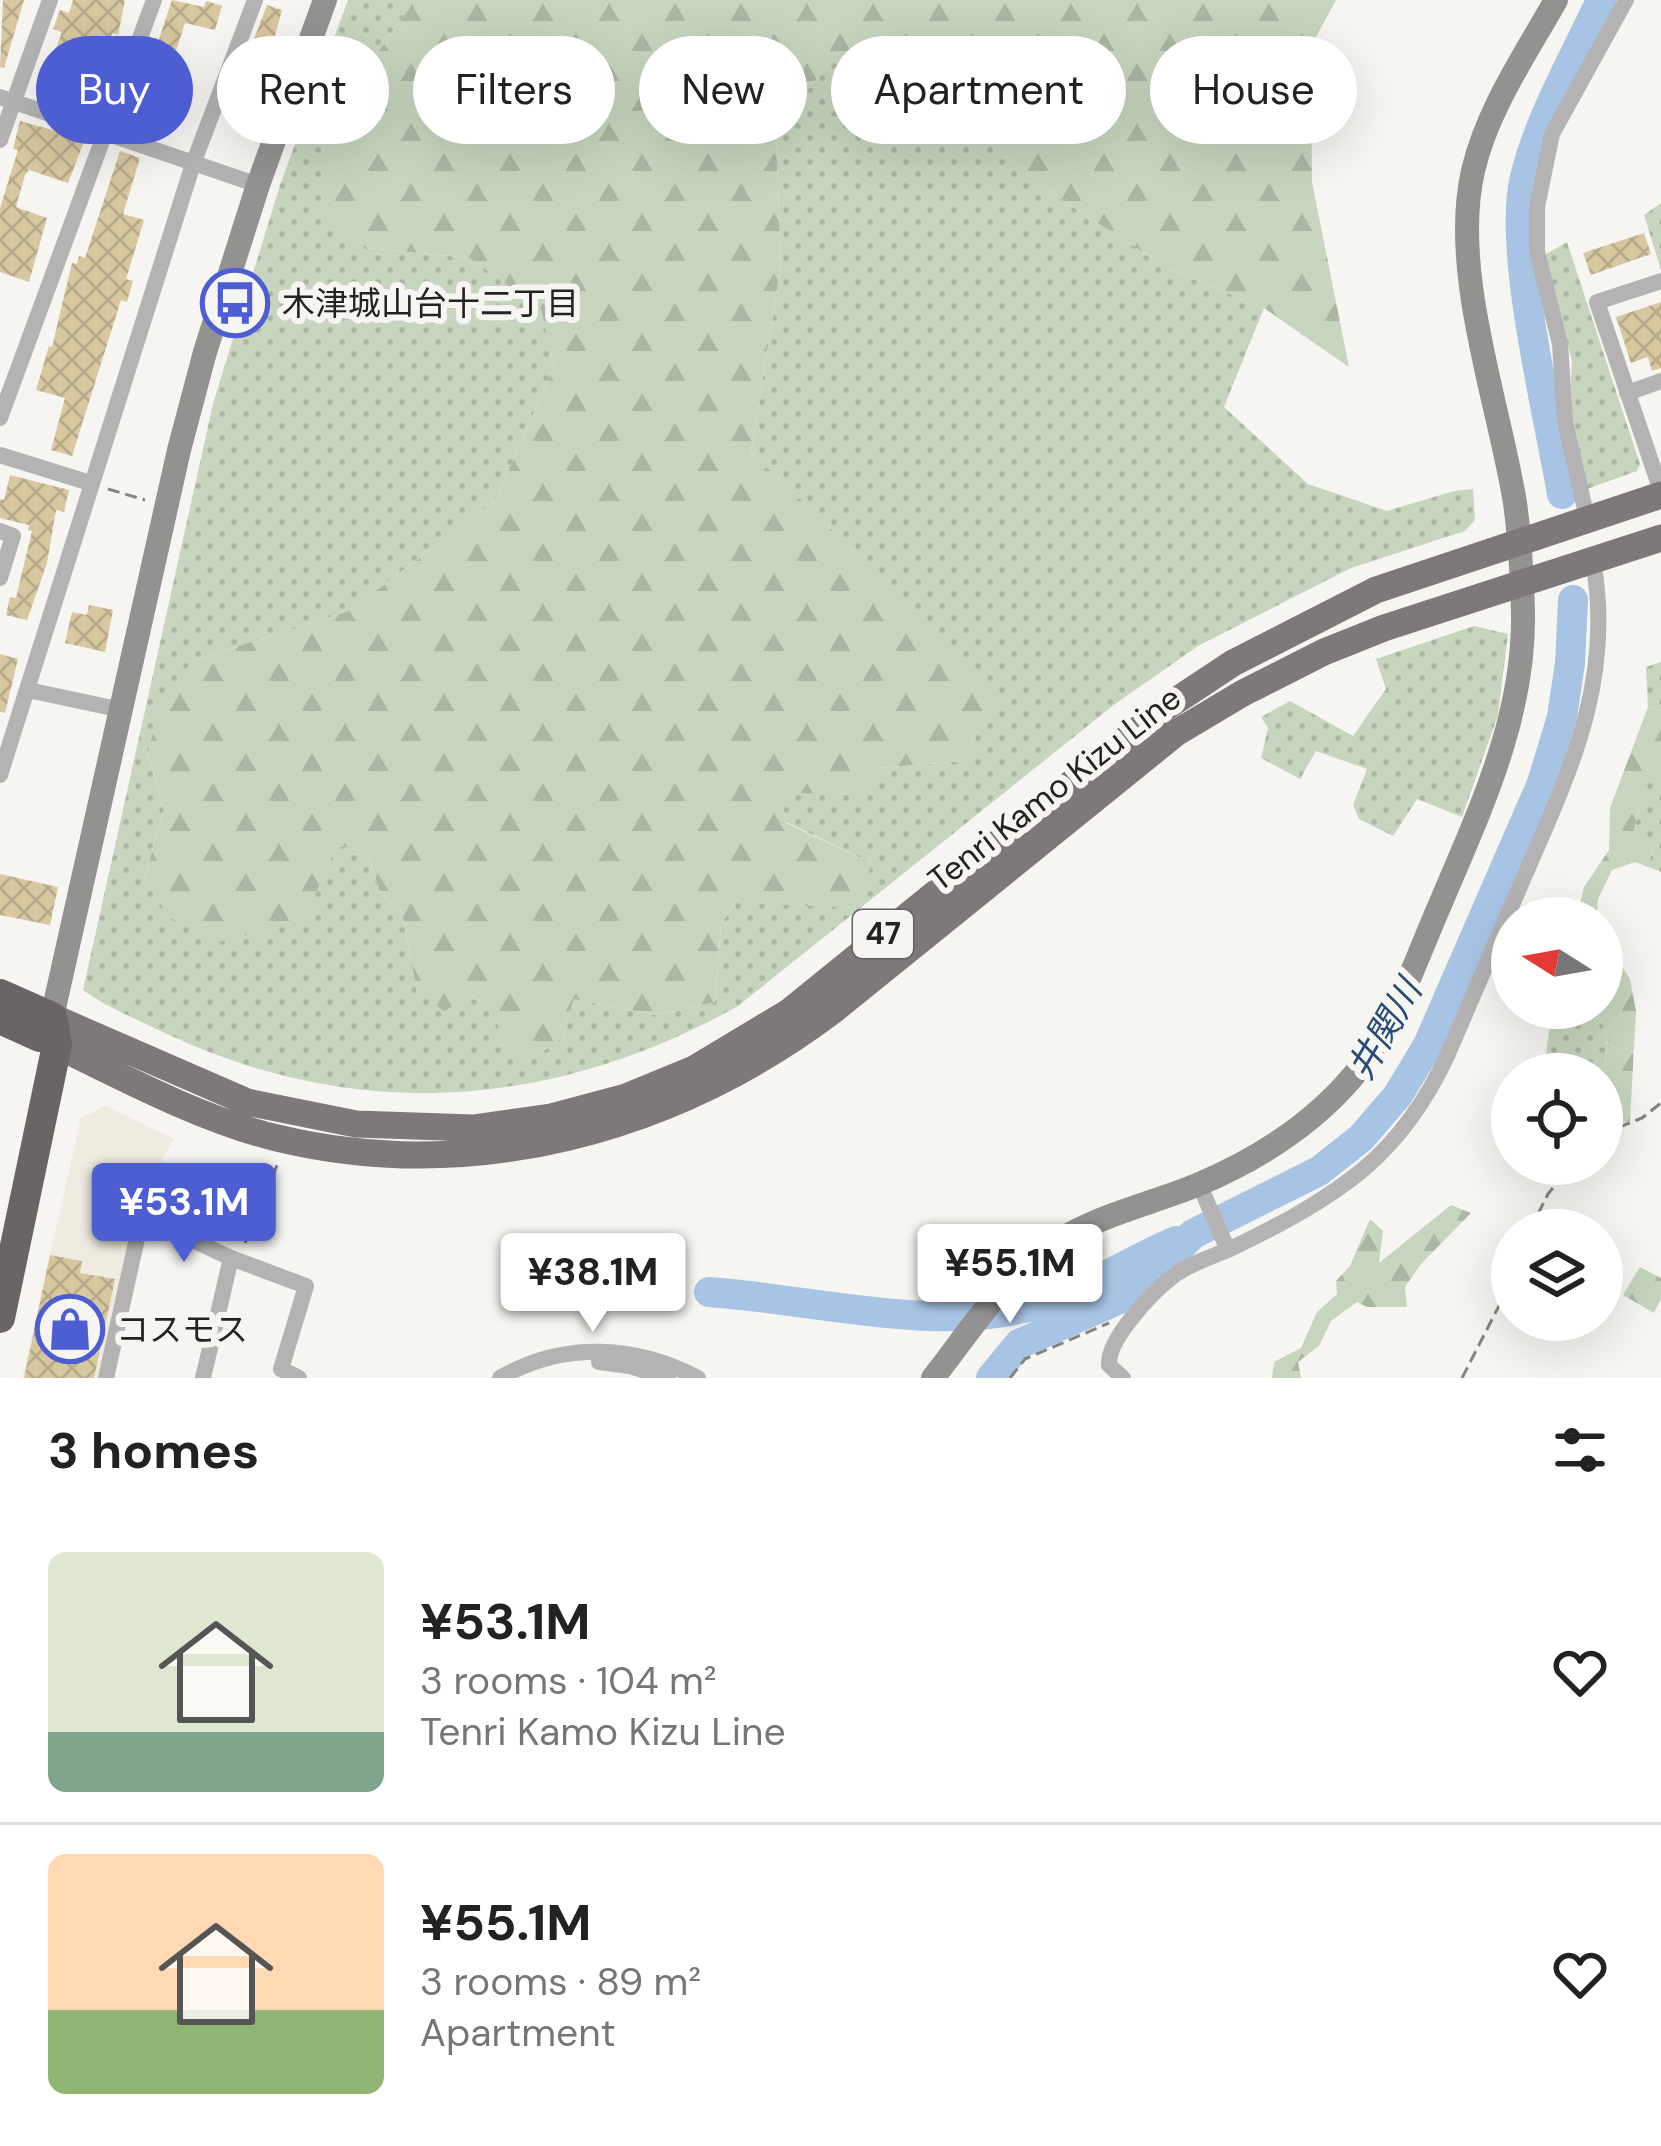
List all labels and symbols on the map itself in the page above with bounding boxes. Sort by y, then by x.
bus stop icon: 木津城山台十二丁目 [200,268,270,338]
place label: 木津城山台十二丁目 [282,282,579,325]
street label: Tenri Kamo Kizu Line [919,676,1189,901]
north arrow [1491,897,1623,1029]
road number: 47 [853,910,913,958]
water label: 井関川 [1337,967,1434,1088]
pin: ¥53.1M [86,1163,282,1265]
pin: ¥55.1M [912,1224,1108,1326]
pin: ¥38.1M [495,1233,691,1335]
shop icon: コスモス [35,1294,105,1364]
place label: コスモス [116,1308,248,1351]

